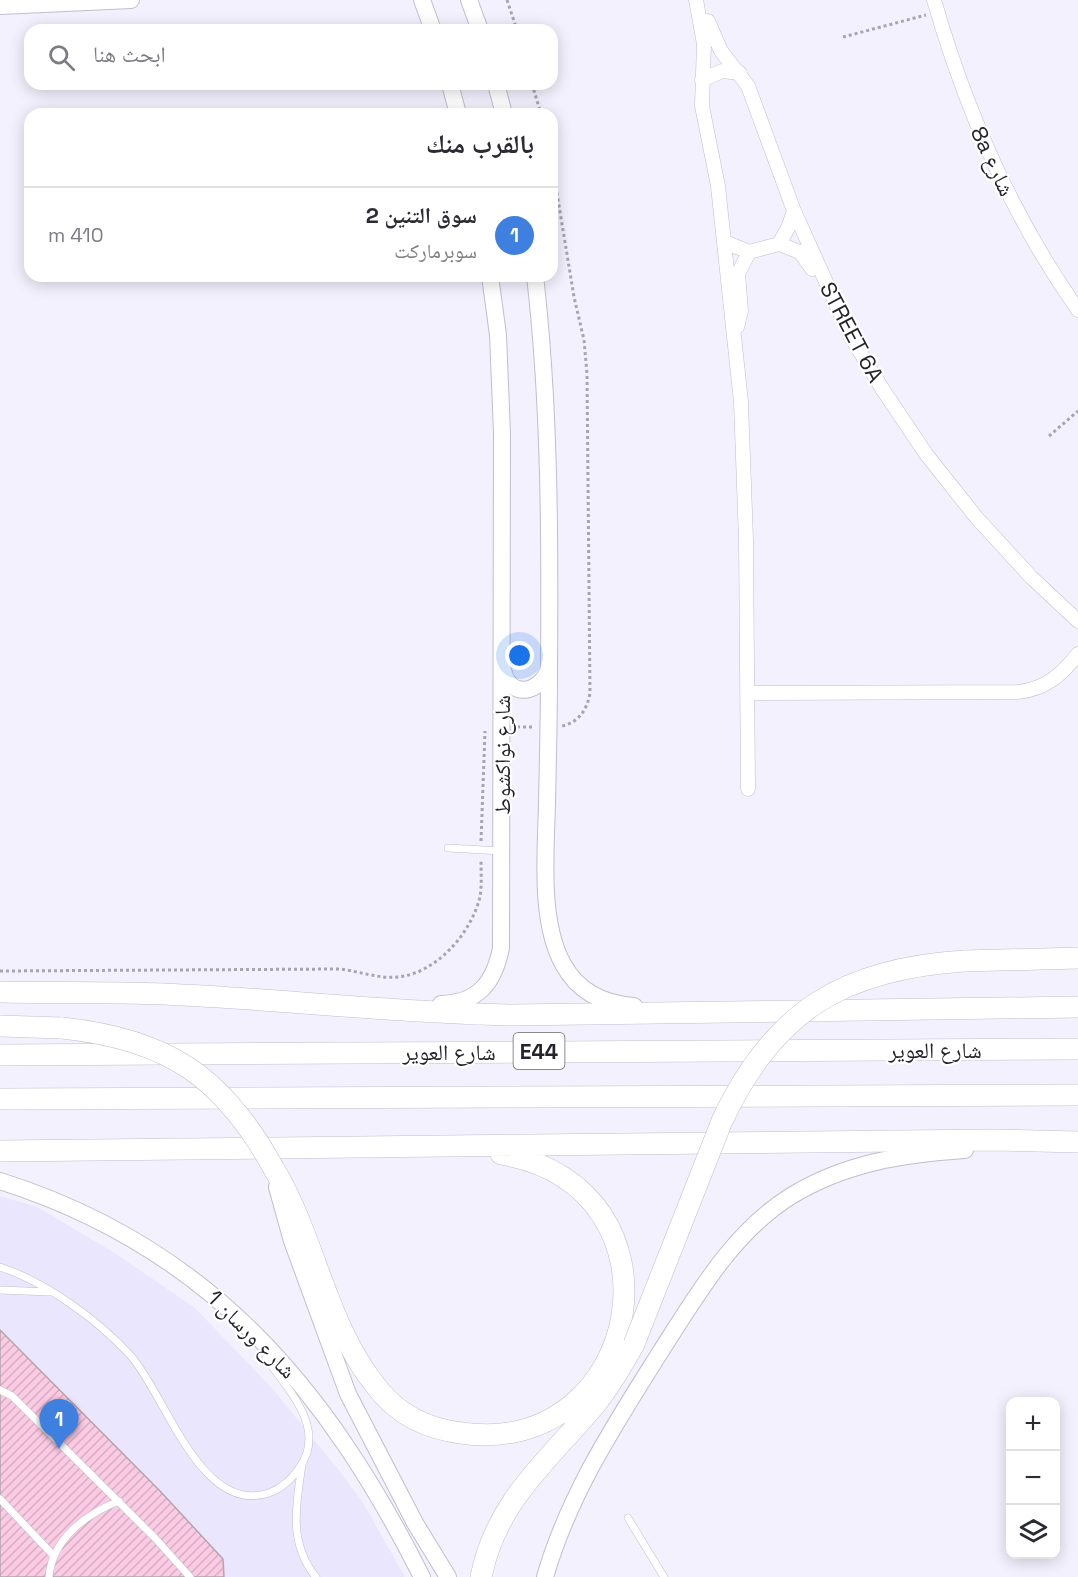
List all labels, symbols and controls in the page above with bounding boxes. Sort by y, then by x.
search box [24,24,558,90]
text: ابحث هنا [93,40,166,68]
icon: search [45,41,78,74]
street label: 8a شارع [965,122,1021,200]
text: بالقرب منك [426,127,534,161]
text: سوق التنين 2 [366,201,477,229]
text: 410 m [48,222,104,248]
text: 1 [510,222,519,248]
text: سوبرماركت [394,238,477,264]
street label: STREET 6A [814,277,890,387]
your location [505,641,534,670]
street label: شارع نواكشوط [488,695,516,815]
road number: E44 [514,1033,564,1069]
street label: شارع العوير [887,1036,982,1064]
street label: شارع العوير [401,1038,496,1066]
street label: شارع ورسان 1 [202,1284,302,1384]
map controls [1006,1397,1060,1559]
button: + [1006,1397,1060,1451]
pin: 1 [40,1400,78,1449]
button: − [1006,1451,1060,1505]
button: layers [1006,1505,1060,1559]

